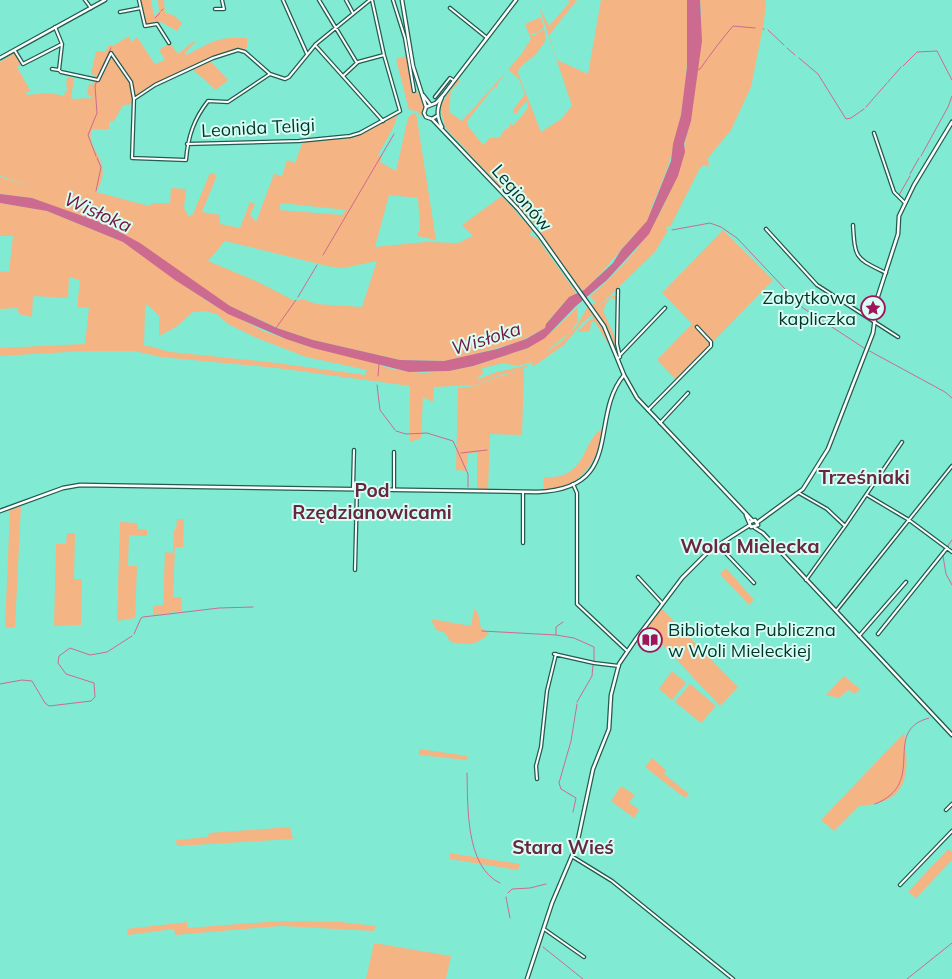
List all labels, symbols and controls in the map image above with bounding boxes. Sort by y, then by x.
street label: Leonida Teligi [200,113,315,142]
street label: Legionów [487,159,558,236]
water label: Wisłoka [60,186,136,238]
place label: Zabytkowa kapliczka [763,286,856,330]
place icon: Zabytkowa kapliczka [860,295,886,321]
water label: Wisłoka [448,316,524,360]
district label: Trześniaki [818,465,910,489]
district label: Pod Rzędzianowicami [292,478,452,524]
district label: Wola Mielecka [680,533,820,558]
place label: Biblioteka Publiczna w Woli Mieleckiej [668,618,836,662]
library icon: Biblioteka Publiczna w Woli Mieleckiej [637,627,663,653]
district label: Stara Wieś [512,835,614,859]

